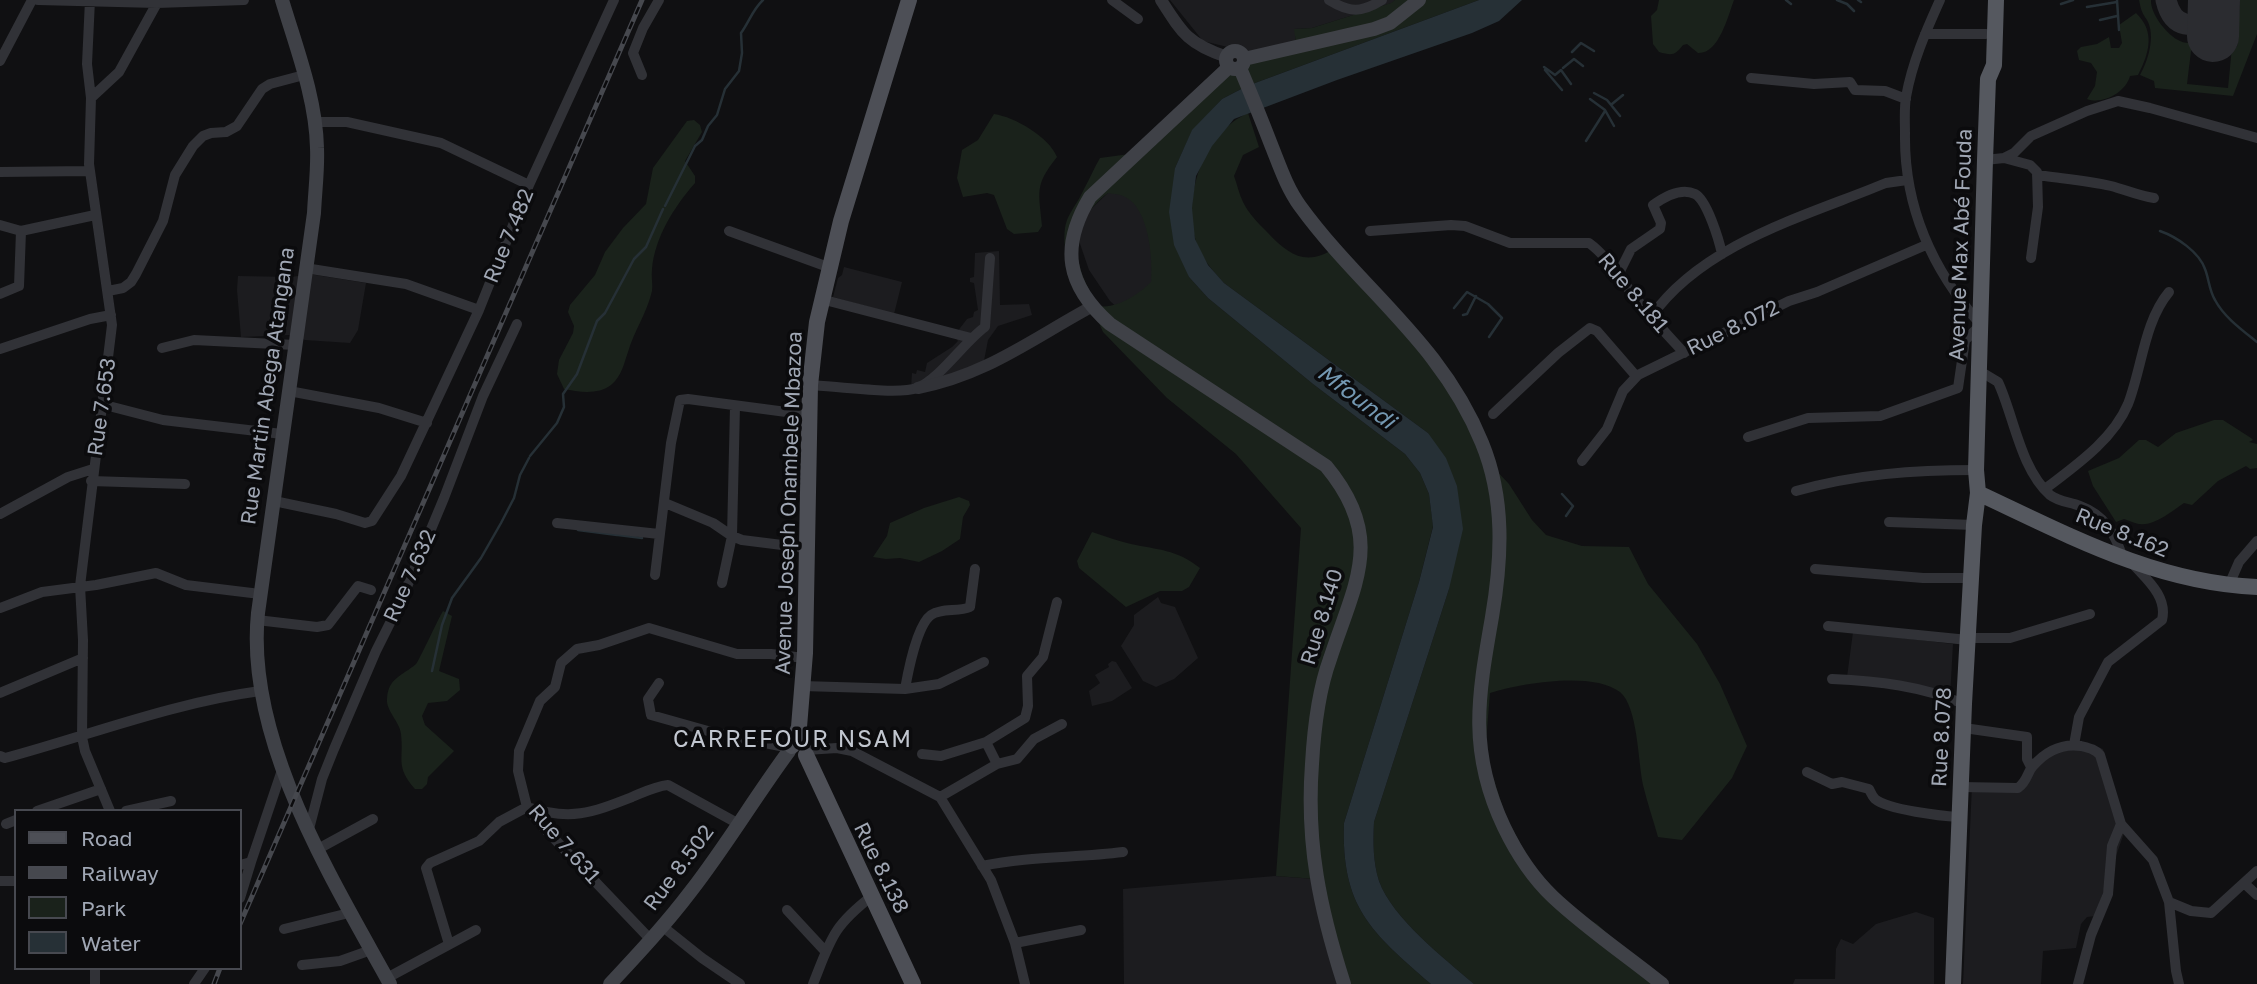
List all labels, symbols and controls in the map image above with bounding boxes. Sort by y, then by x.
street label: Avenue Max Abé Fouda [1944,128,1978,362]
street label: Rue 7.482 [479,185,539,287]
street label: Rue Martin Abega Atangana [236,246,300,526]
street label: Rue 8.181 [1592,248,1674,338]
street label: Rue 8.072 [1683,295,1783,361]
street label: Avenue Joseph Onambele Mbazoa [770,331,808,675]
street label: Rue 7.653 [83,356,121,458]
water label: Mfoundi [1312,359,1400,435]
street label: Rue 8.162 [2072,503,2172,563]
street label: Rue 7.632 [378,526,442,626]
street label: Rue 8.140 [1295,566,1349,668]
street label: Rue 8.078 [1927,686,1957,788]
district label: CARREFOUR NSAM [675,726,911,754]
street label: Rue 7.631 [523,799,605,889]
legend [14,809,242,970]
street label: Rue 8.138 [848,818,914,918]
street label: Rue 8.502 [639,820,719,916]
text: Road [81,825,132,851]
text: Railway [81,860,159,886]
text: Park [81,895,126,921]
text: Water [81,930,141,956]

